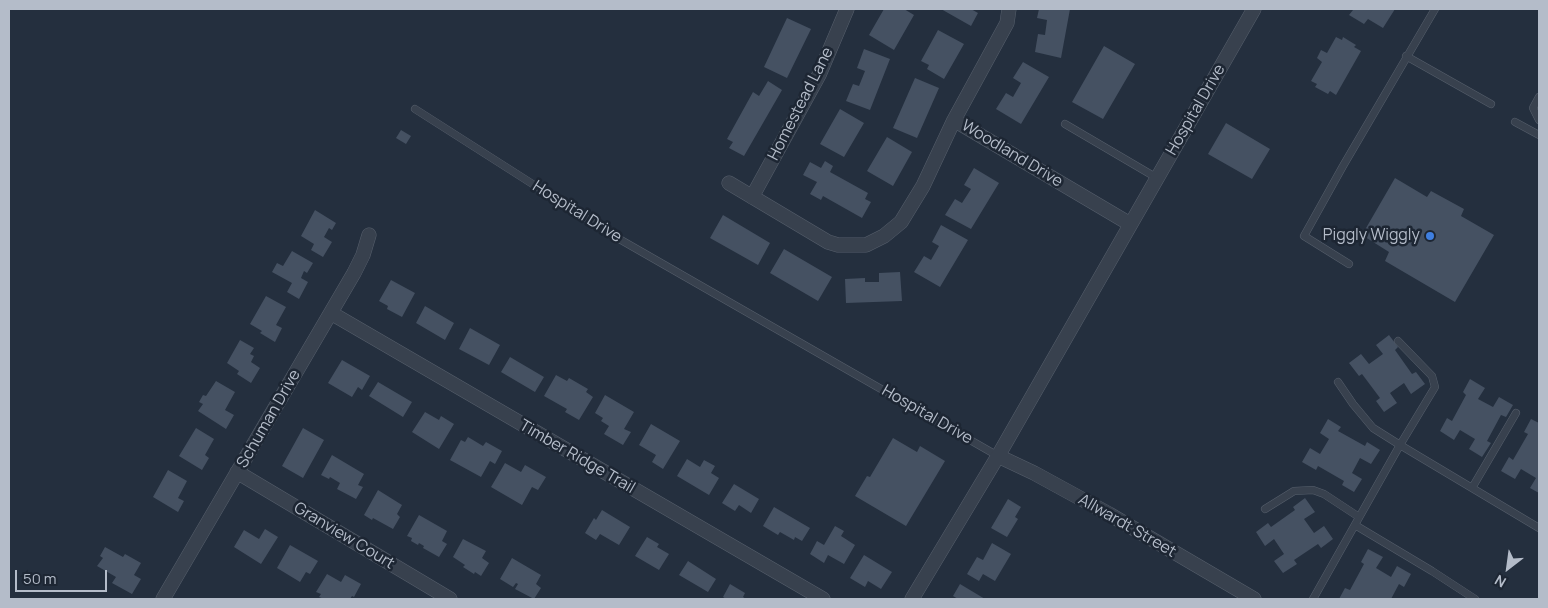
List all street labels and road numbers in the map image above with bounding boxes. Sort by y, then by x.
street label: Homestead Lane [764,44,838,164]
street label: Hospital Drive [1162,61,1230,159]
street label: Woodland Drive [958,116,1066,192]
street label: Hospital Drive [529,177,625,247]
street label: Schuman Drive [233,366,305,472]
street label: Hospital Drive [878,381,976,449]
street label: Timber Ridge Trail [516,416,638,498]
street label: Allwardt Street [1075,490,1179,562]
street label: Granview Court [290,498,398,574]

